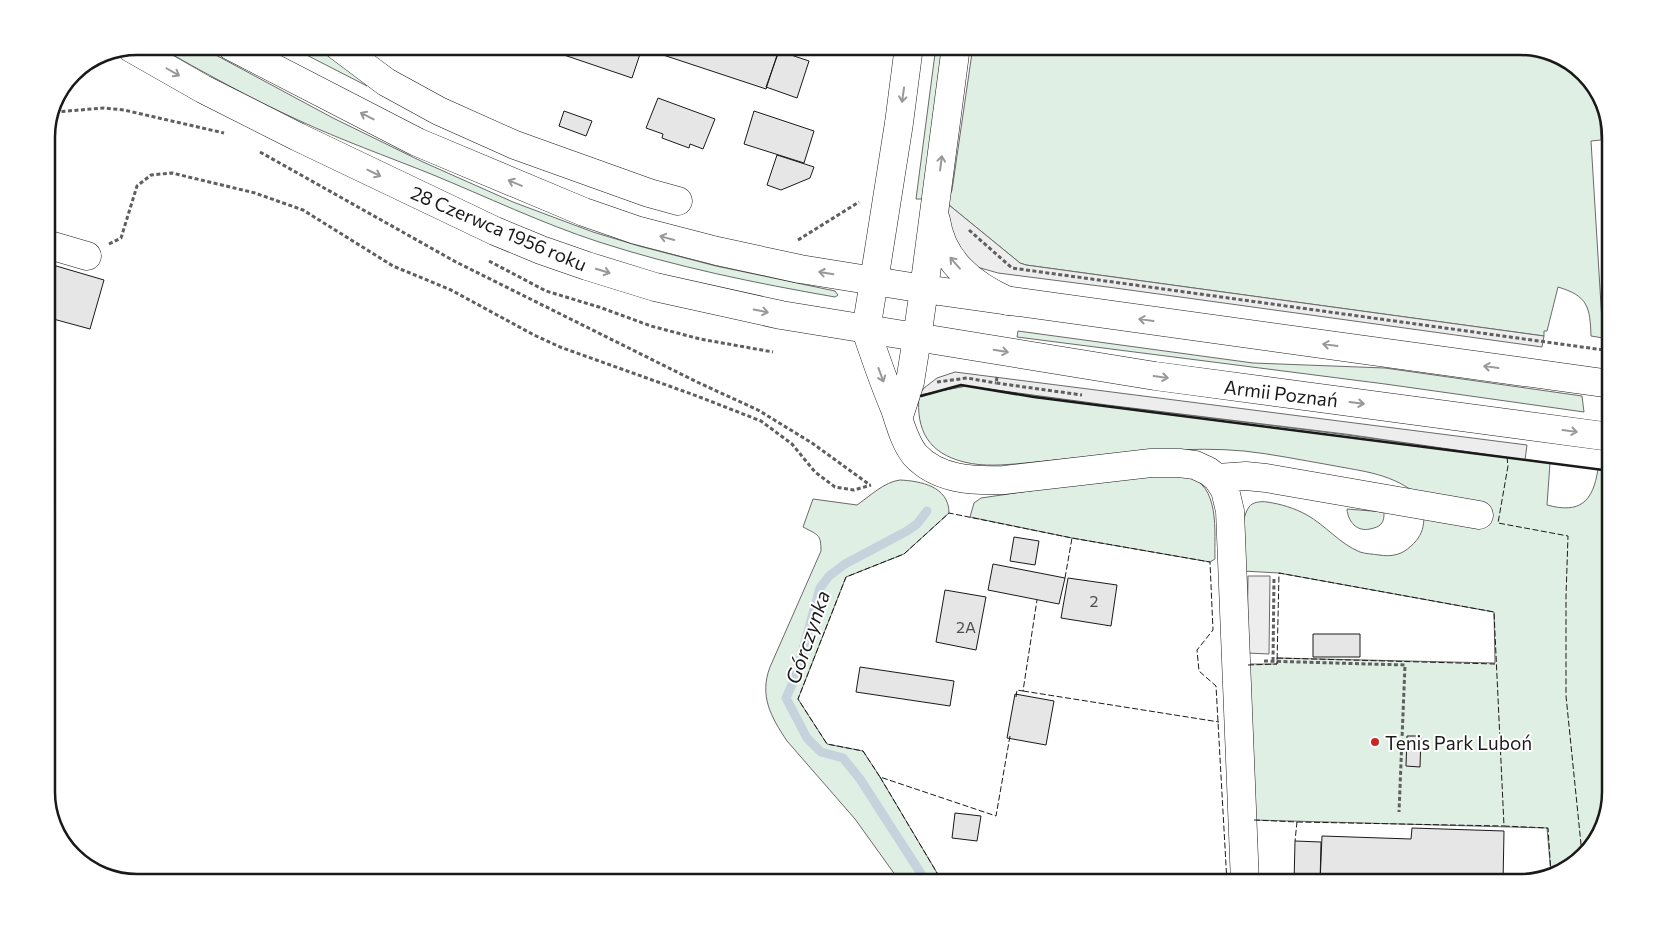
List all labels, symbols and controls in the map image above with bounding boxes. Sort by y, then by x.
one-way arrow [165,67,180,77]
one-way arrow [897,86,907,102]
one-way arrow [359,111,374,121]
one-way arrow [936,155,946,171]
one-way arrow [366,169,381,179]
one-way arrow [508,178,523,187]
street label: 28 Czerwca 1956 roku [408,181,590,275]
one-way arrow [660,233,676,242]
one-way arrow [949,256,960,269]
one-way arrow [595,267,611,277]
one-way arrow [818,267,834,277]
one-way arrow [752,307,768,317]
one-way arrow [1138,315,1154,325]
one-way arrow [1322,340,1338,350]
one-way arrow [993,346,1009,356]
one-way arrow [1483,362,1499,372]
one-way arrow [877,366,886,382]
one-way arrow [1153,372,1169,382]
street label: Armii Poznań [1223,375,1339,411]
one-way arrow [1349,398,1365,408]
one-way arrow [1561,426,1577,436]
water label: Górczynka [780,587,834,687]
house number: 2 [1090,591,1099,610]
house number: 2A [956,617,976,636]
place label: Tenis Park Luboń [1385,731,1532,754]
marker: Tenis Park Luboń [1369,736,1381,748]

